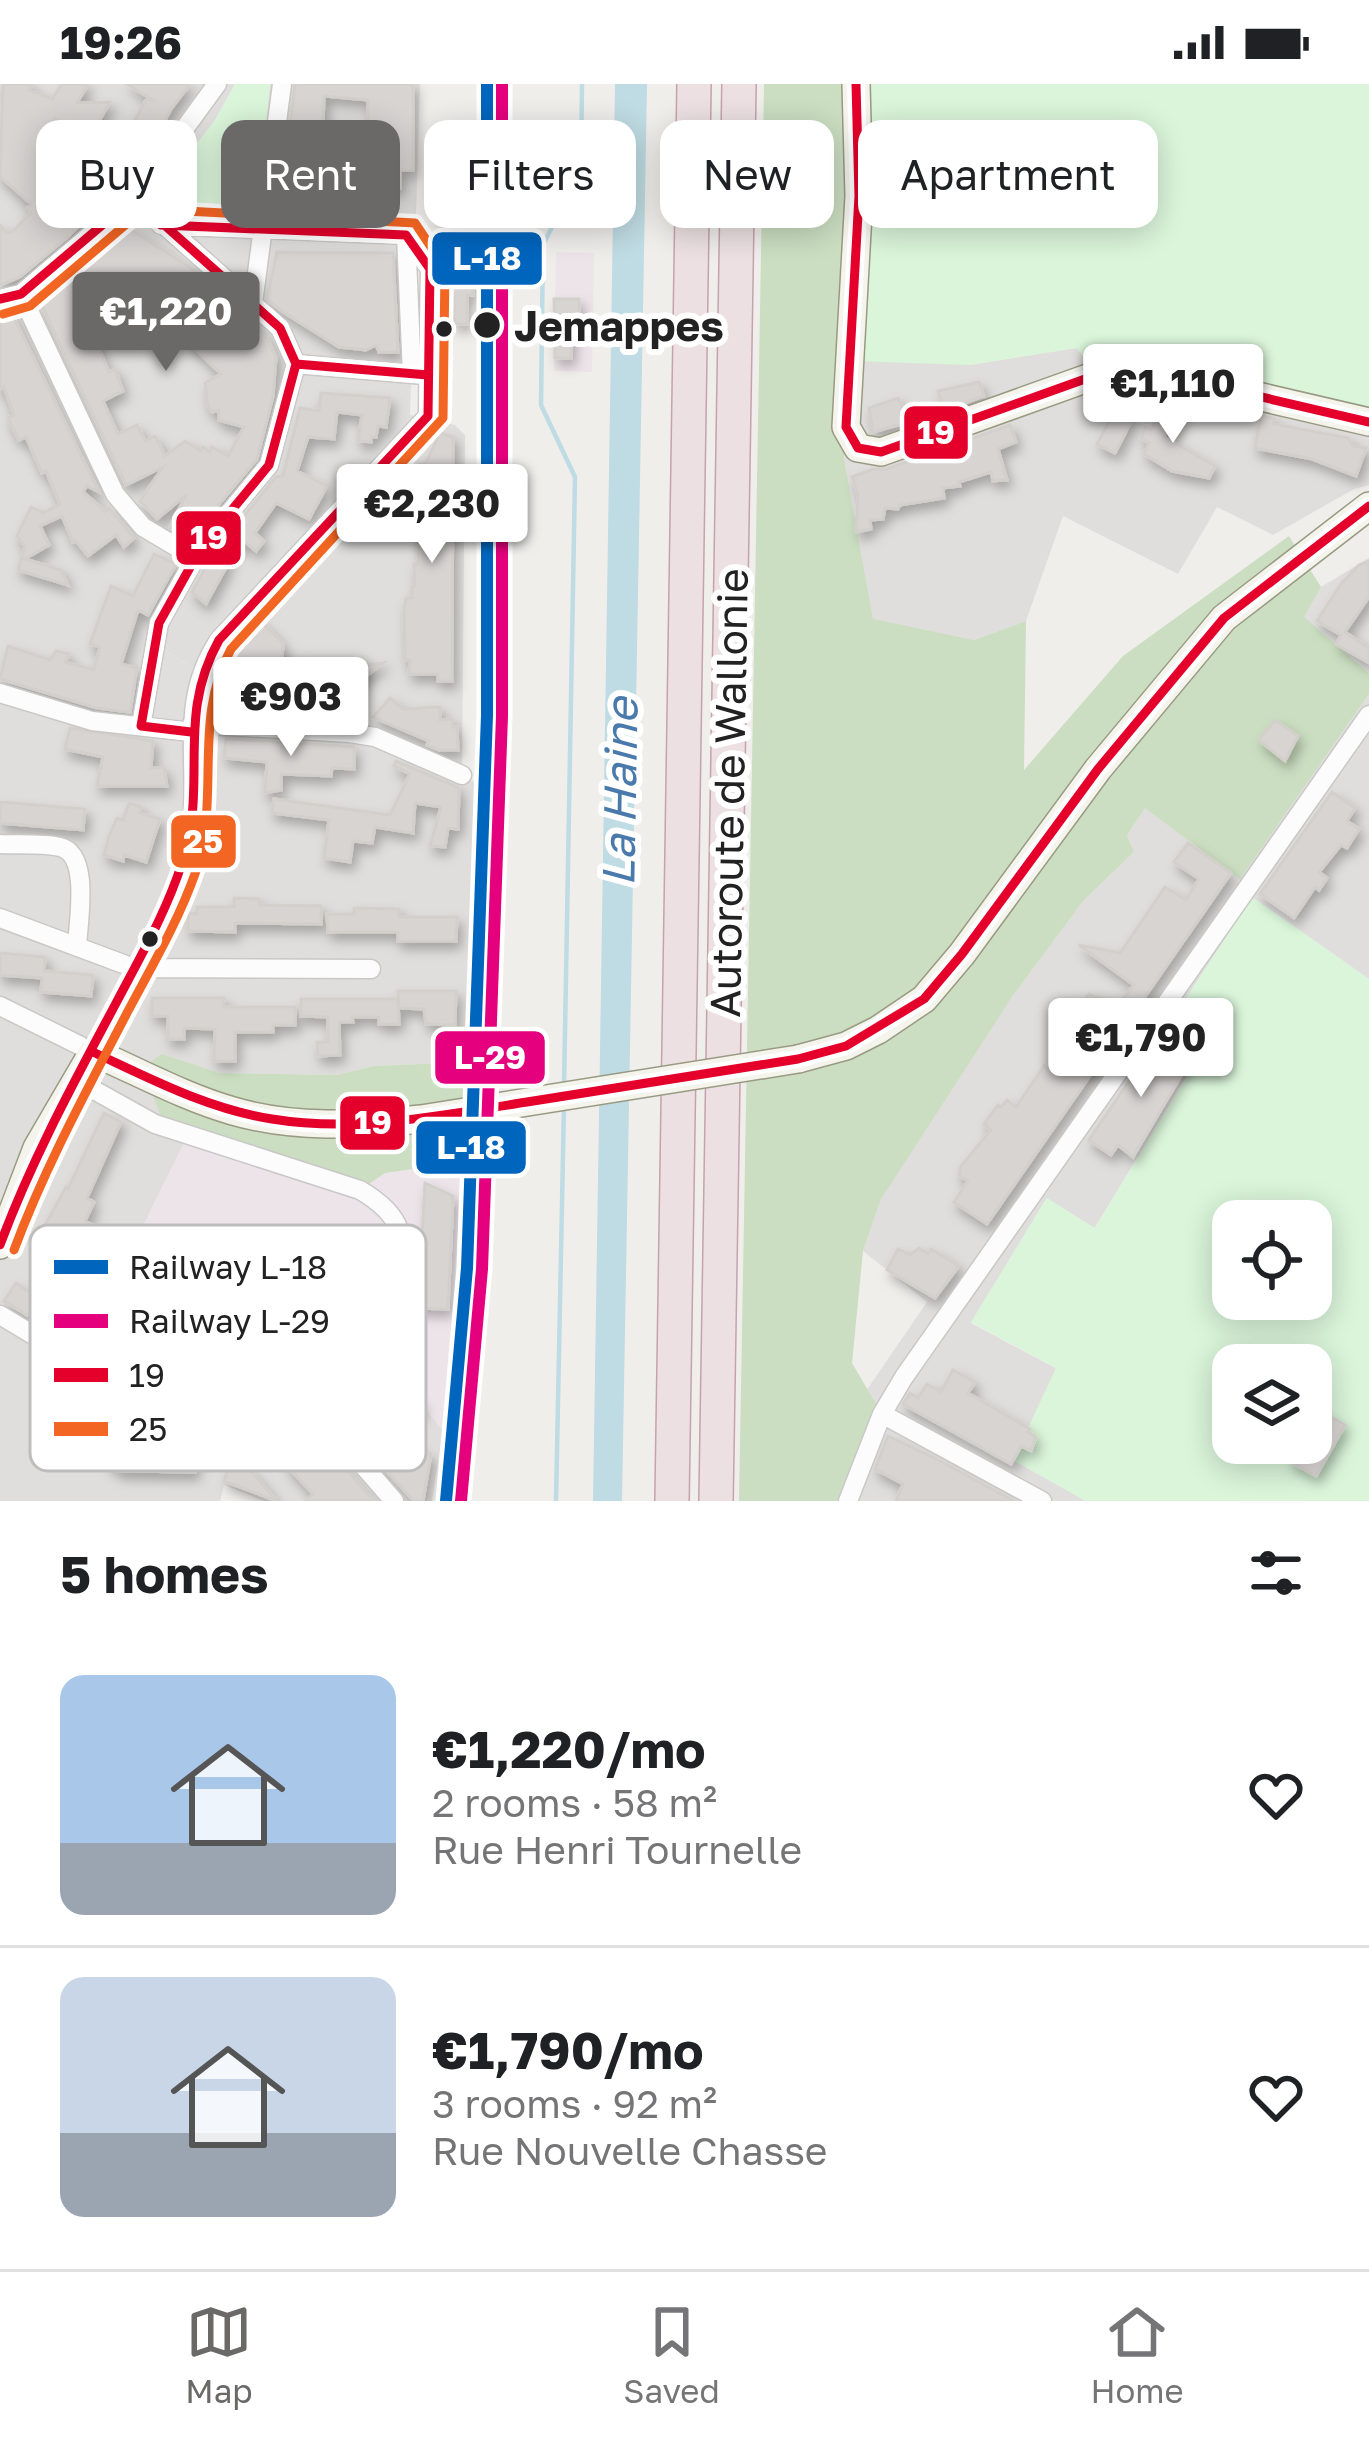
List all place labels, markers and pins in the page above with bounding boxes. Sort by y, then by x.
pin: €1,220 [68,272,264,374]
place label: Jemappes [514,300,724,350]
marker: Jemappes [471,309,503,341]
unlabelled marker [433,318,455,340]
pin: €1,110 [1075,344,1271,446]
pin: €2,230 [334,464,530,566]
pin: €903 [220,657,362,759]
unlabelled marker [139,928,161,950]
pin: €1,790 [1043,998,1239,1100]

